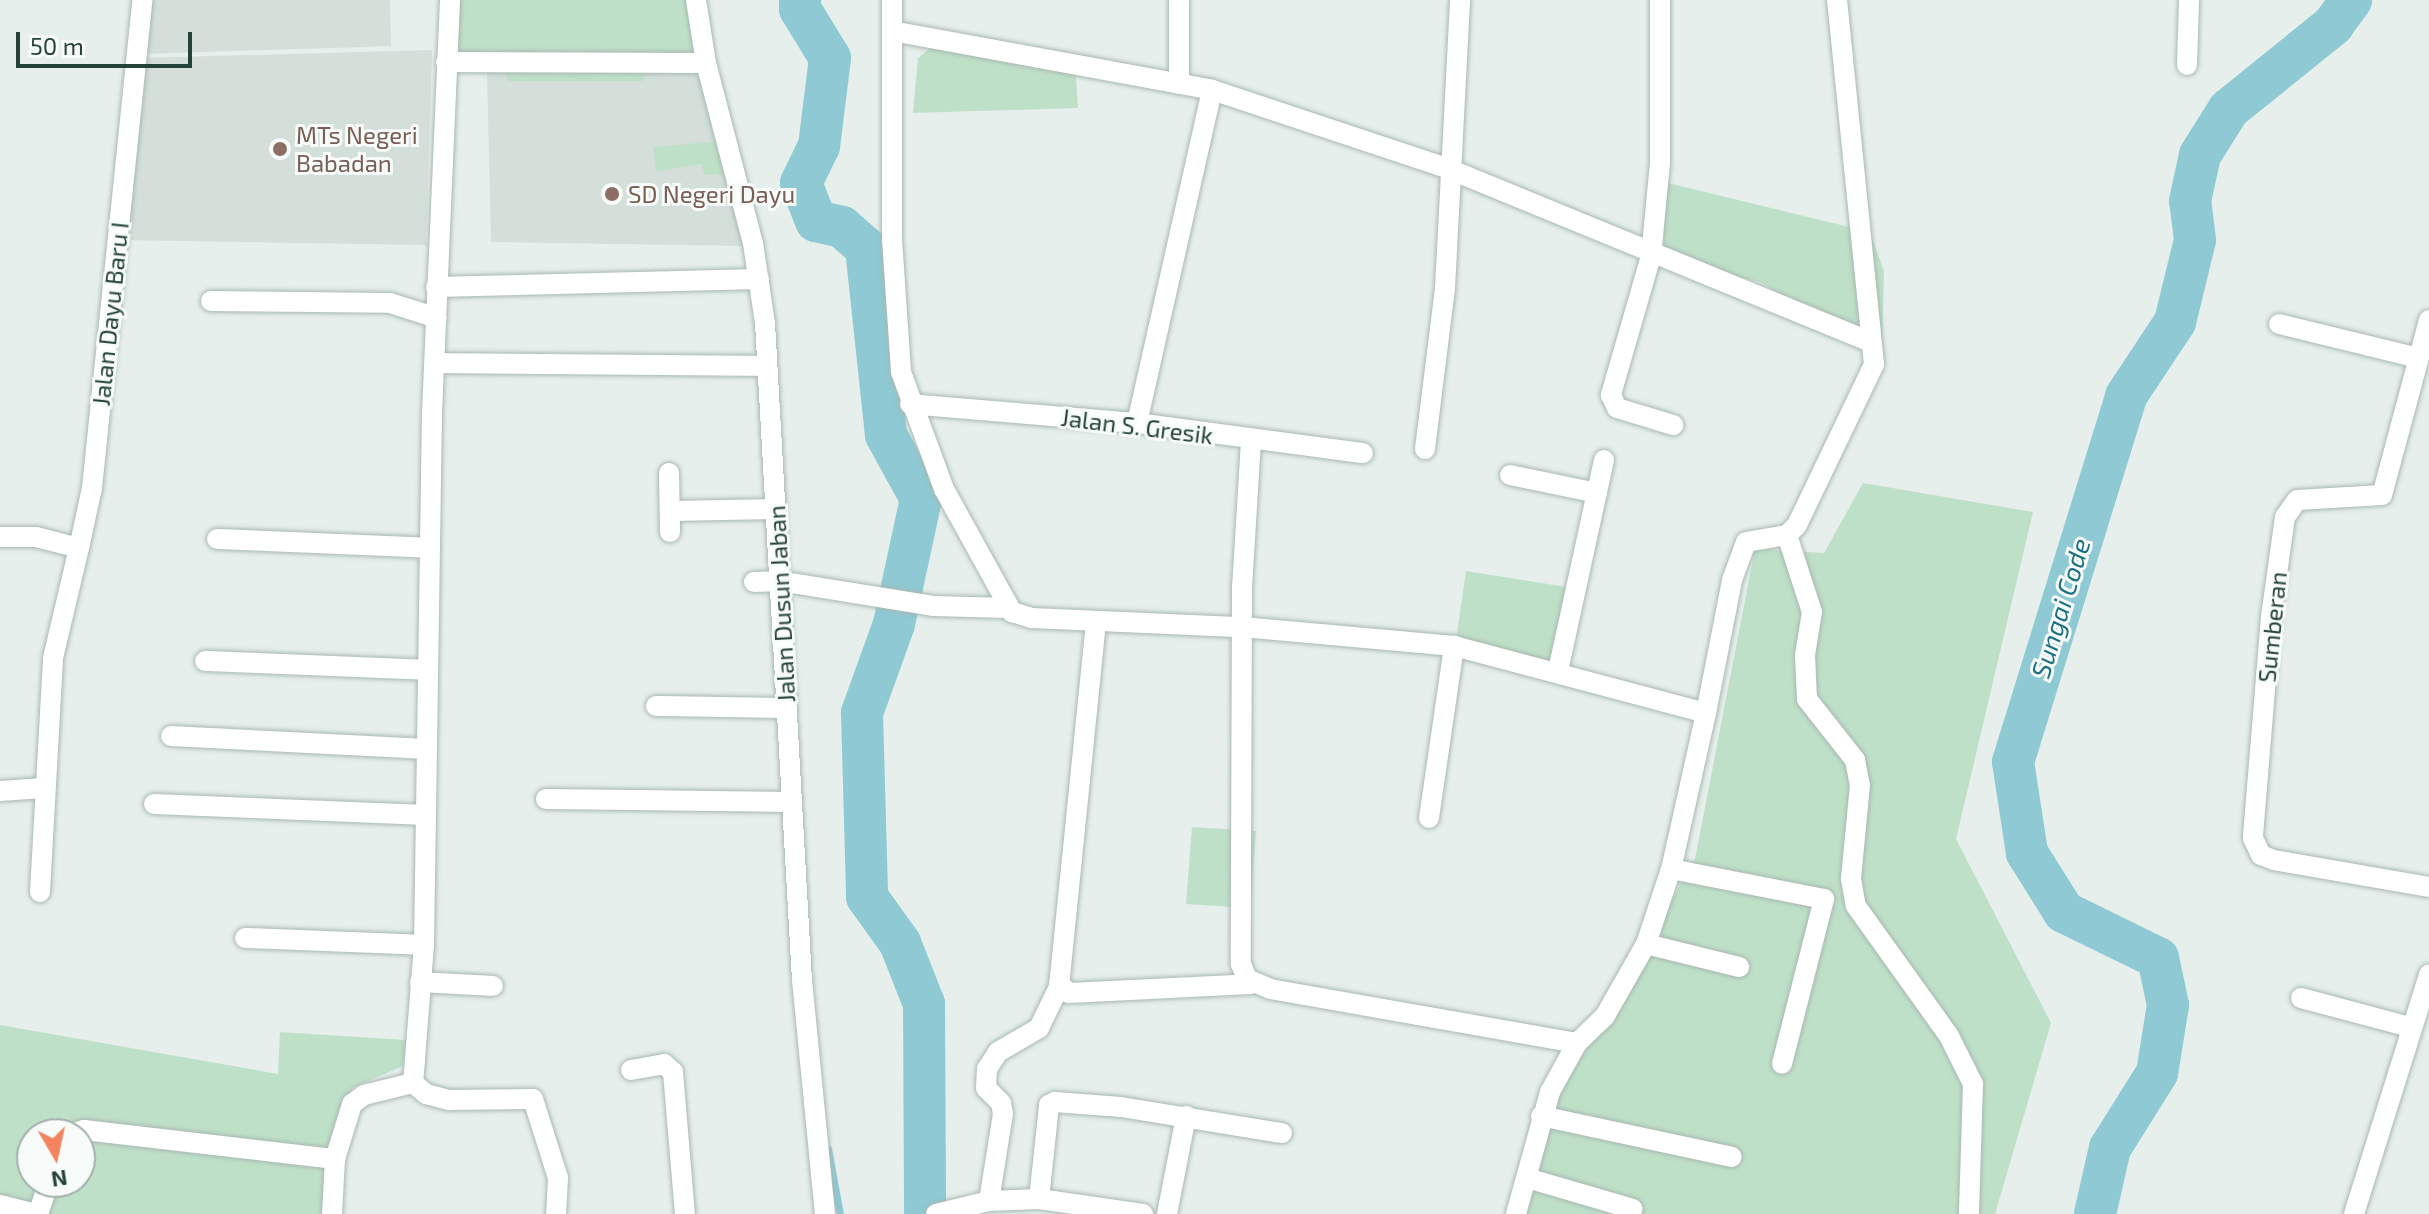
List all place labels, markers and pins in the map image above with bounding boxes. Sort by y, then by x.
place label: MTs Negeri Babadan [296,121,418,177]
marker: MTs Negeri Babadan [271,140,289,158]
place label: SD Negeri Dayu [628,180,795,208]
marker: SD Negeri Dayu [603,185,621,203]

